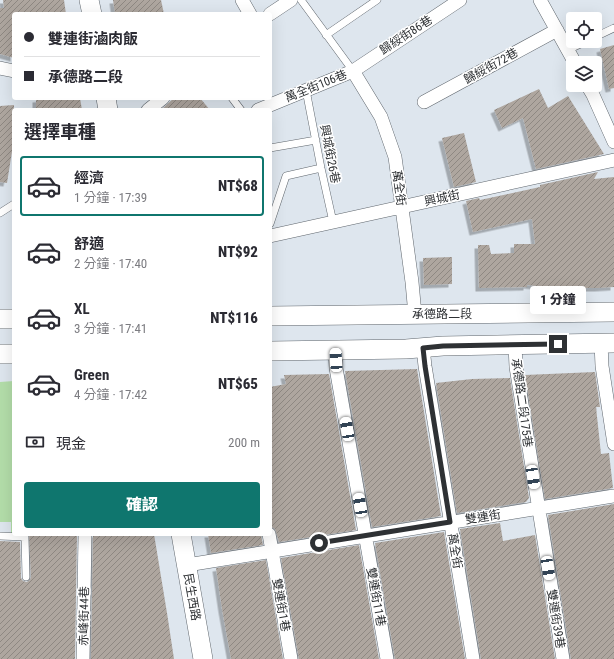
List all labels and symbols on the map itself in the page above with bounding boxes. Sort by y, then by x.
street label: 歸綏街86巷 [377,13,435,57]
street label: 歸綏街72巷 [461,45,521,87]
street label: 萬全街106巷 [283,67,349,105]
street label: 興城街26巷 [317,123,343,185]
street label: 萬全街 [390,169,408,207]
street label: 興城街 [423,187,461,209]
callout: 1 分鐘 [530,286,586,314]
street label: 承德路二段 [412,307,472,321]
route end [549,335,567,353]
car [329,348,343,372]
street label: 承德路二段175巷 [509,358,535,448]
car [339,416,355,442]
car [525,464,541,490]
car [352,492,368,518]
street label: 雙連街 [464,507,502,527]
street label: 萬全街 [445,532,465,570]
route start [310,534,328,552]
car [540,555,556,581]
street label: 雙連街11巷 [364,566,388,628]
street label: 民生西路 [181,572,203,622]
street label: 雙連街1巷 [269,577,293,633]
street label: 赤峰街44巷 [76,586,92,646]
street label: 雙連街39巷 [544,588,568,650]

